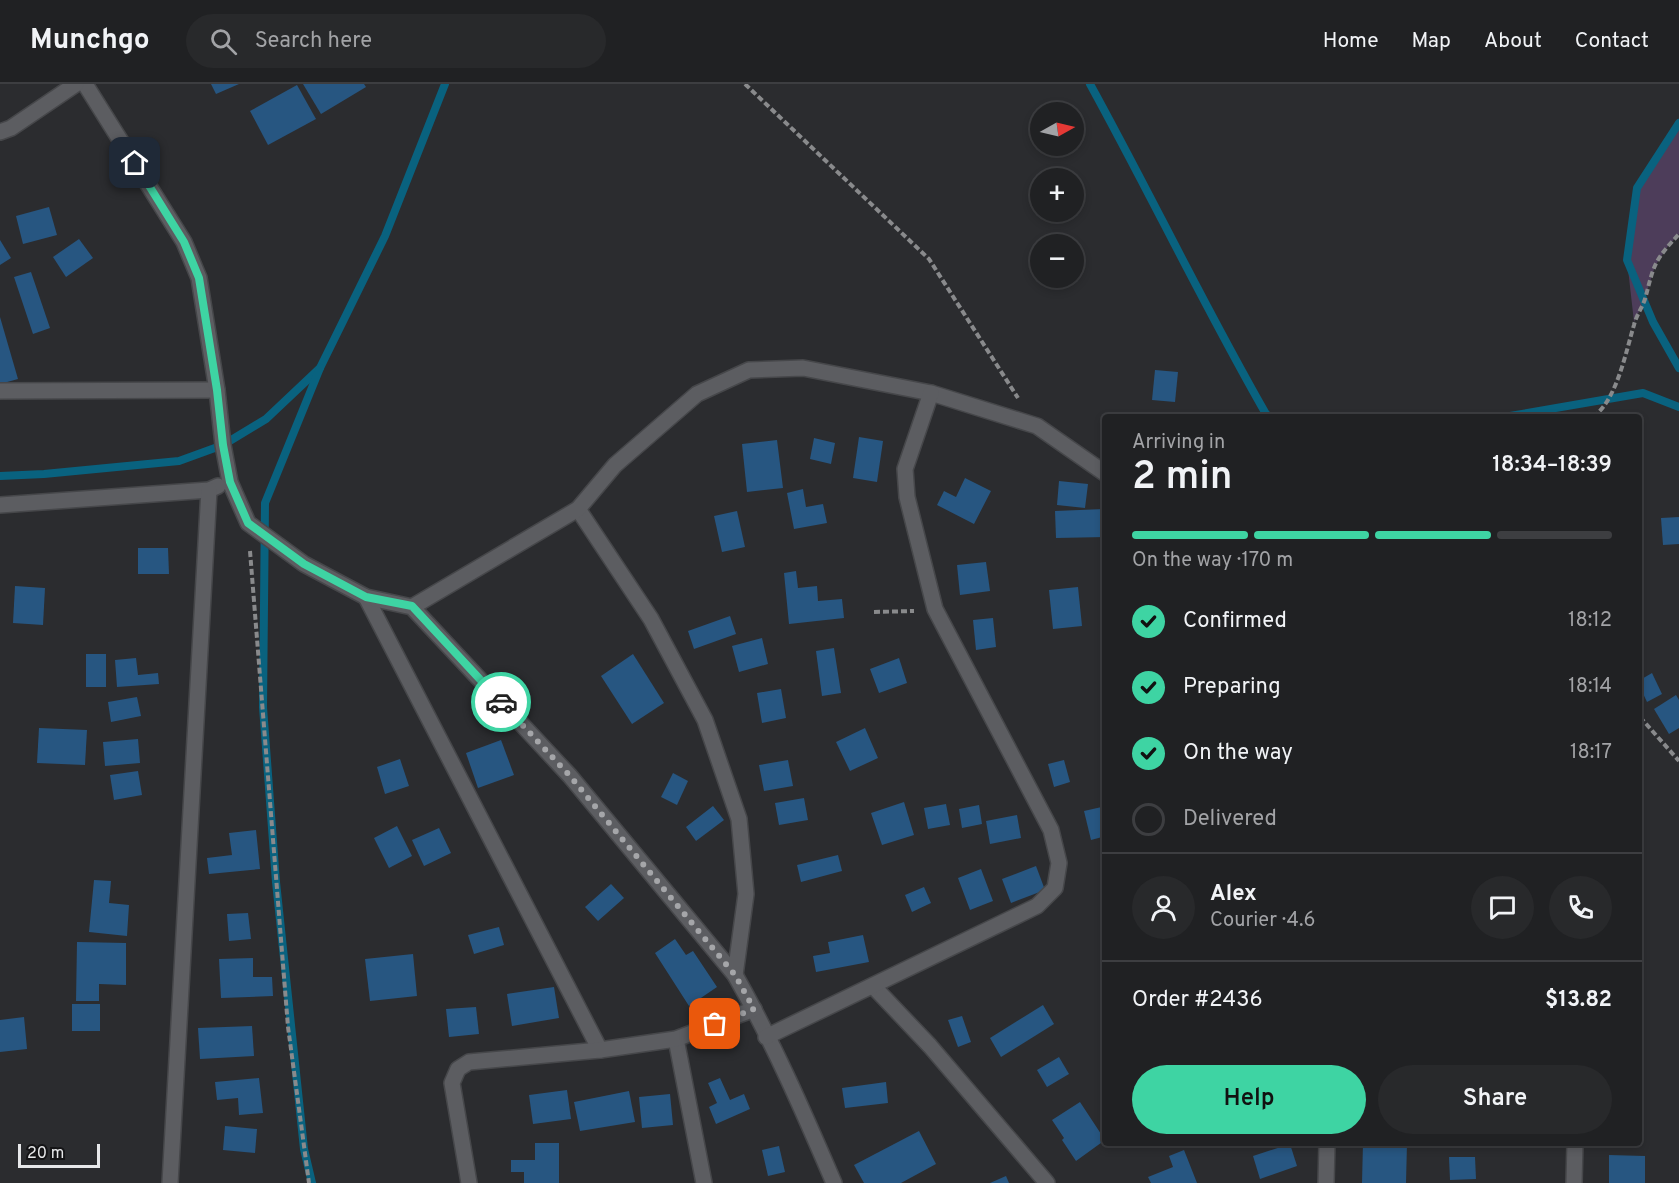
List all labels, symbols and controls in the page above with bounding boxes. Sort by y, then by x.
search box [186,14,606,68]
text: Munchgo [30,23,150,59]
icon: search [207,25,240,58]
text: Search here [255,28,372,55]
text: Home [1323,28,1379,55]
text: Map [1412,28,1451,55]
text: About [1484,28,1542,55]
text: Contact [1575,28,1649,55]
north arrow [1030,102,1084,156]
map controls [1030,102,1084,288]
pin [109,137,160,188]
icon: home [118,146,151,179]
button: + [1030,168,1084,222]
button: − [1030,234,1084,288]
text: Arriving in [1132,430,1225,456]
text: 18:34–18:39 [1492,452,1612,479]
text: 2 min [1132,454,1233,503]
text: On the way · 170 m [1132,548,1293,574]
icon: check [1132,605,1165,638]
text: Confirmed [1183,608,1287,635]
text: 18:12 [1568,608,1612,634]
icon: check [1132,671,1165,704]
courier [471,672,531,732]
text: Preparing [1183,674,1281,701]
text: 18:14 [1568,674,1612,700]
icon: car [485,686,518,719]
icon: check [1132,737,1165,770]
text: On the way [1183,740,1293,767]
text: 18:17 [1570,740,1612,766]
text: Delivered [1183,806,1277,833]
button: person [1132,876,1195,939]
button: chat [1471,876,1534,939]
button: phone [1549,876,1612,939]
text: Alex [1210,881,1257,908]
text: Courier · 4.6 [1210,908,1315,934]
text: Order #2436 [1132,987,1263,1014]
text: $13.82 [1545,987,1612,1014]
pin [689,998,740,1049]
icon: bag [698,1007,731,1040]
button: Help [1132,1065,1366,1134]
button: Share [1378,1065,1612,1134]
scale bar [18,1141,100,1168]
text: 20 m [27,1144,64,1164]

